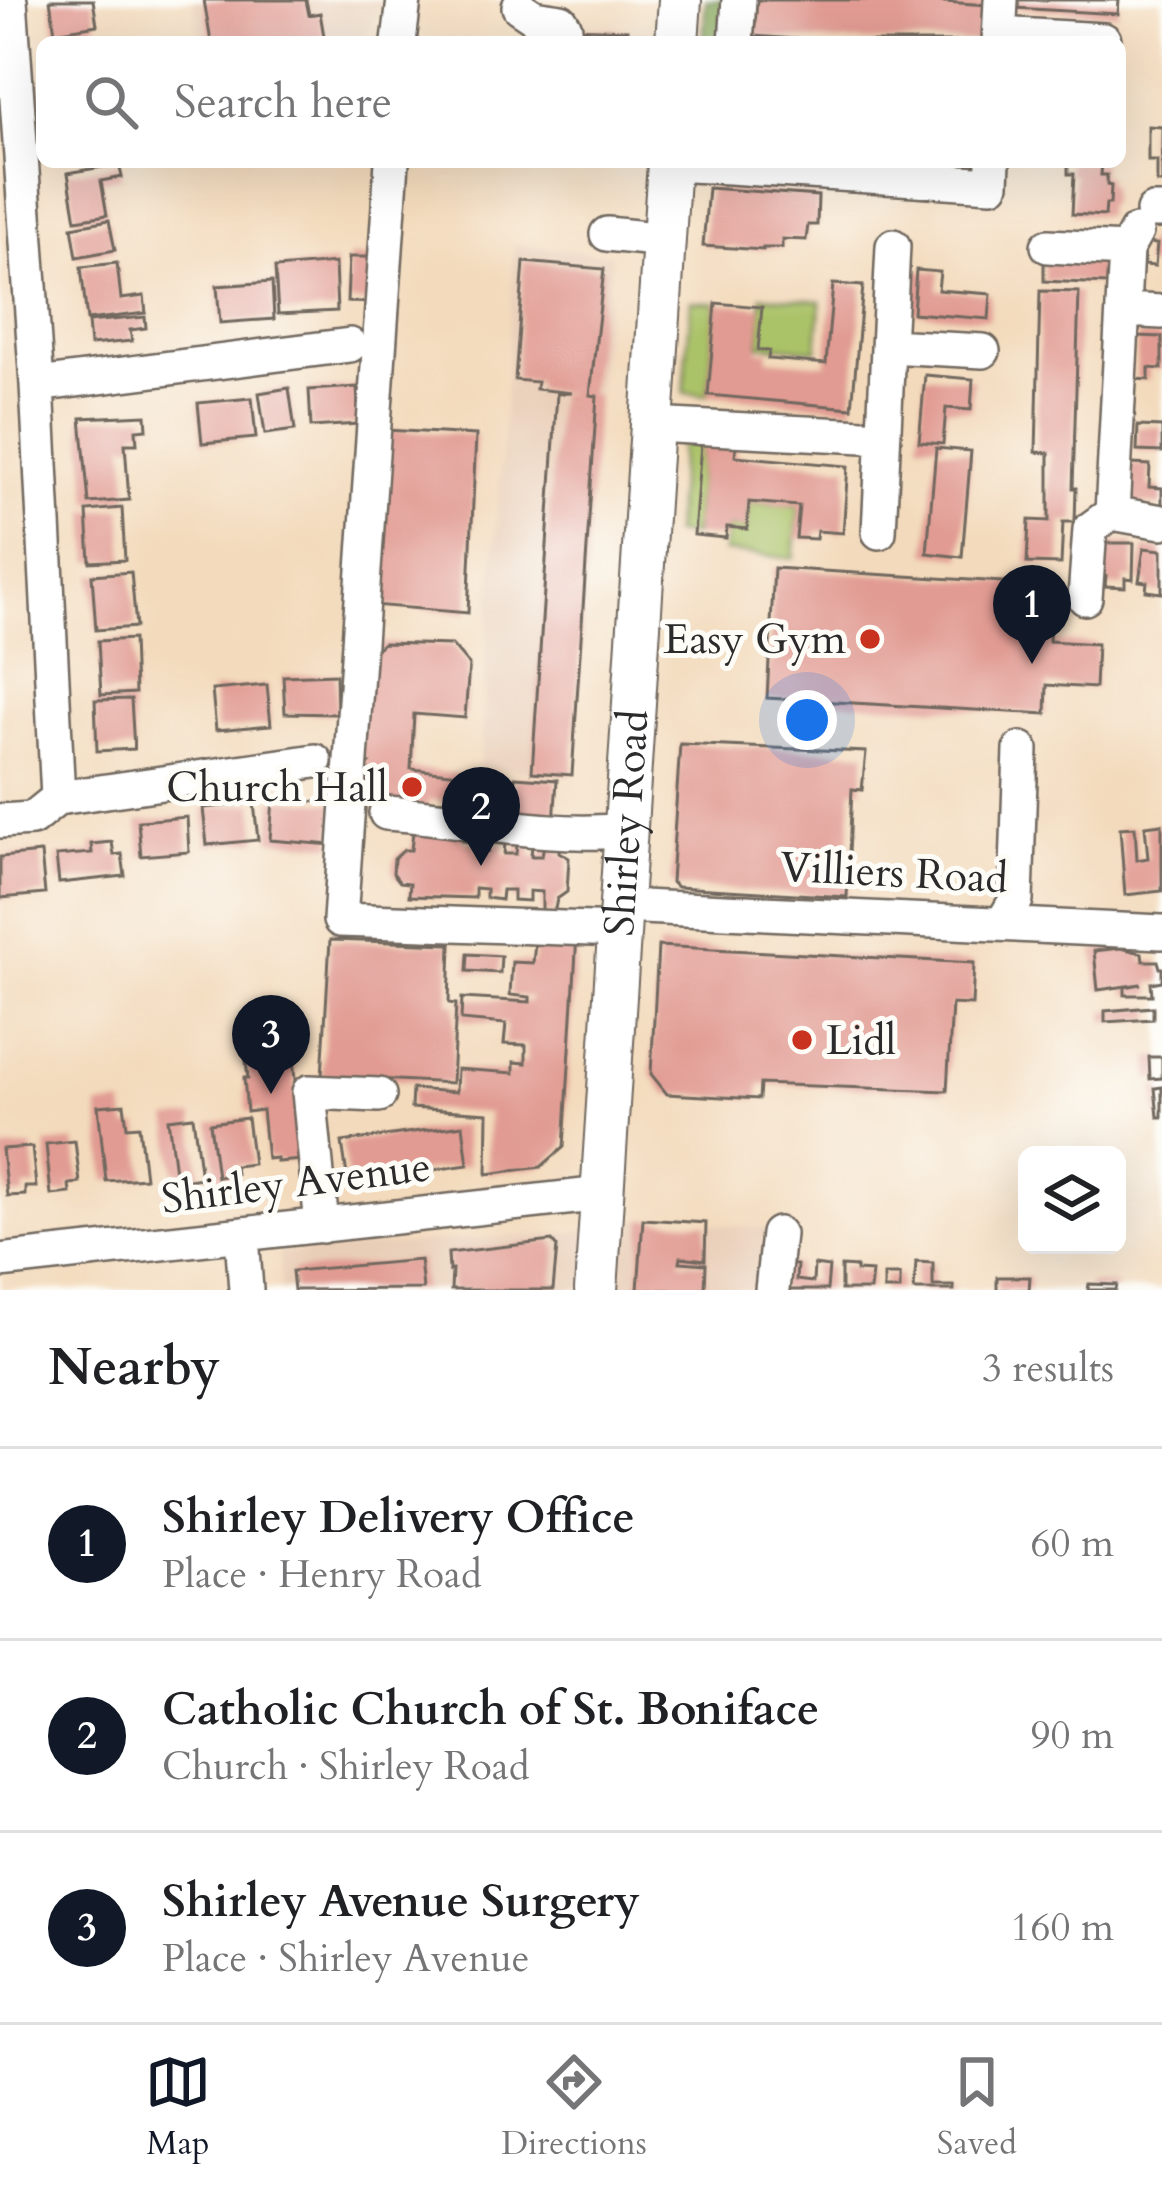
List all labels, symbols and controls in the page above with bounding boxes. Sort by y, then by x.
search box [36,36,1126,168]
icon: search [78,69,144,135]
text: Search here [174,72,392,133]
pin: 1 [993,565,1071,664]
place label: Easy Gym [663,611,846,668]
marker: Easy Gym [857,626,883,652]
your location [777,690,837,750]
street label: Shirley Road [590,708,662,938]
place label: Church Hall [166,759,388,816]
pin: 2 [442,767,520,866]
marker: Church Hall [399,774,425,800]
street label: Villiers Road [779,839,1009,907]
pin: 3 [232,995,310,1094]
place label: Lidl [826,1012,896,1069]
marker: Lidl [789,1027,815,1053]
street label: Shirley Avenue [158,1138,434,1228]
map controls [1018,1146,1126,1254]
button: layers [1018,1146,1126,1254]
text: Nearby [48,1333,220,1403]
text: 3 results [982,1342,1114,1395]
text: Shirley Delivery Office [162,1487,635,1548]
text: 1 [77,1517,97,1570]
text: 60 m [1031,1517,1114,1570]
text: Place · Henry Road [162,1548,482,1601]
text: Catholic Church of St. Boniface [162,1679,819,1740]
text: 2 [77,1709,97,1762]
text: 90 m [1031,1709,1114,1762]
text: Church · Shirley Road [162,1740,529,1793]
text: Shirley Avenue Surgery [162,1871,640,1932]
text: 3 [77,1901,97,1954]
text: 160 m [1011,1901,1114,1954]
text: Place · Shirley Avenue [162,1932,530,1985]
tab: Map [145,2049,211,2166]
tab: Directions [501,2049,647,2166]
tab: Saved [937,2049,1017,2166]

